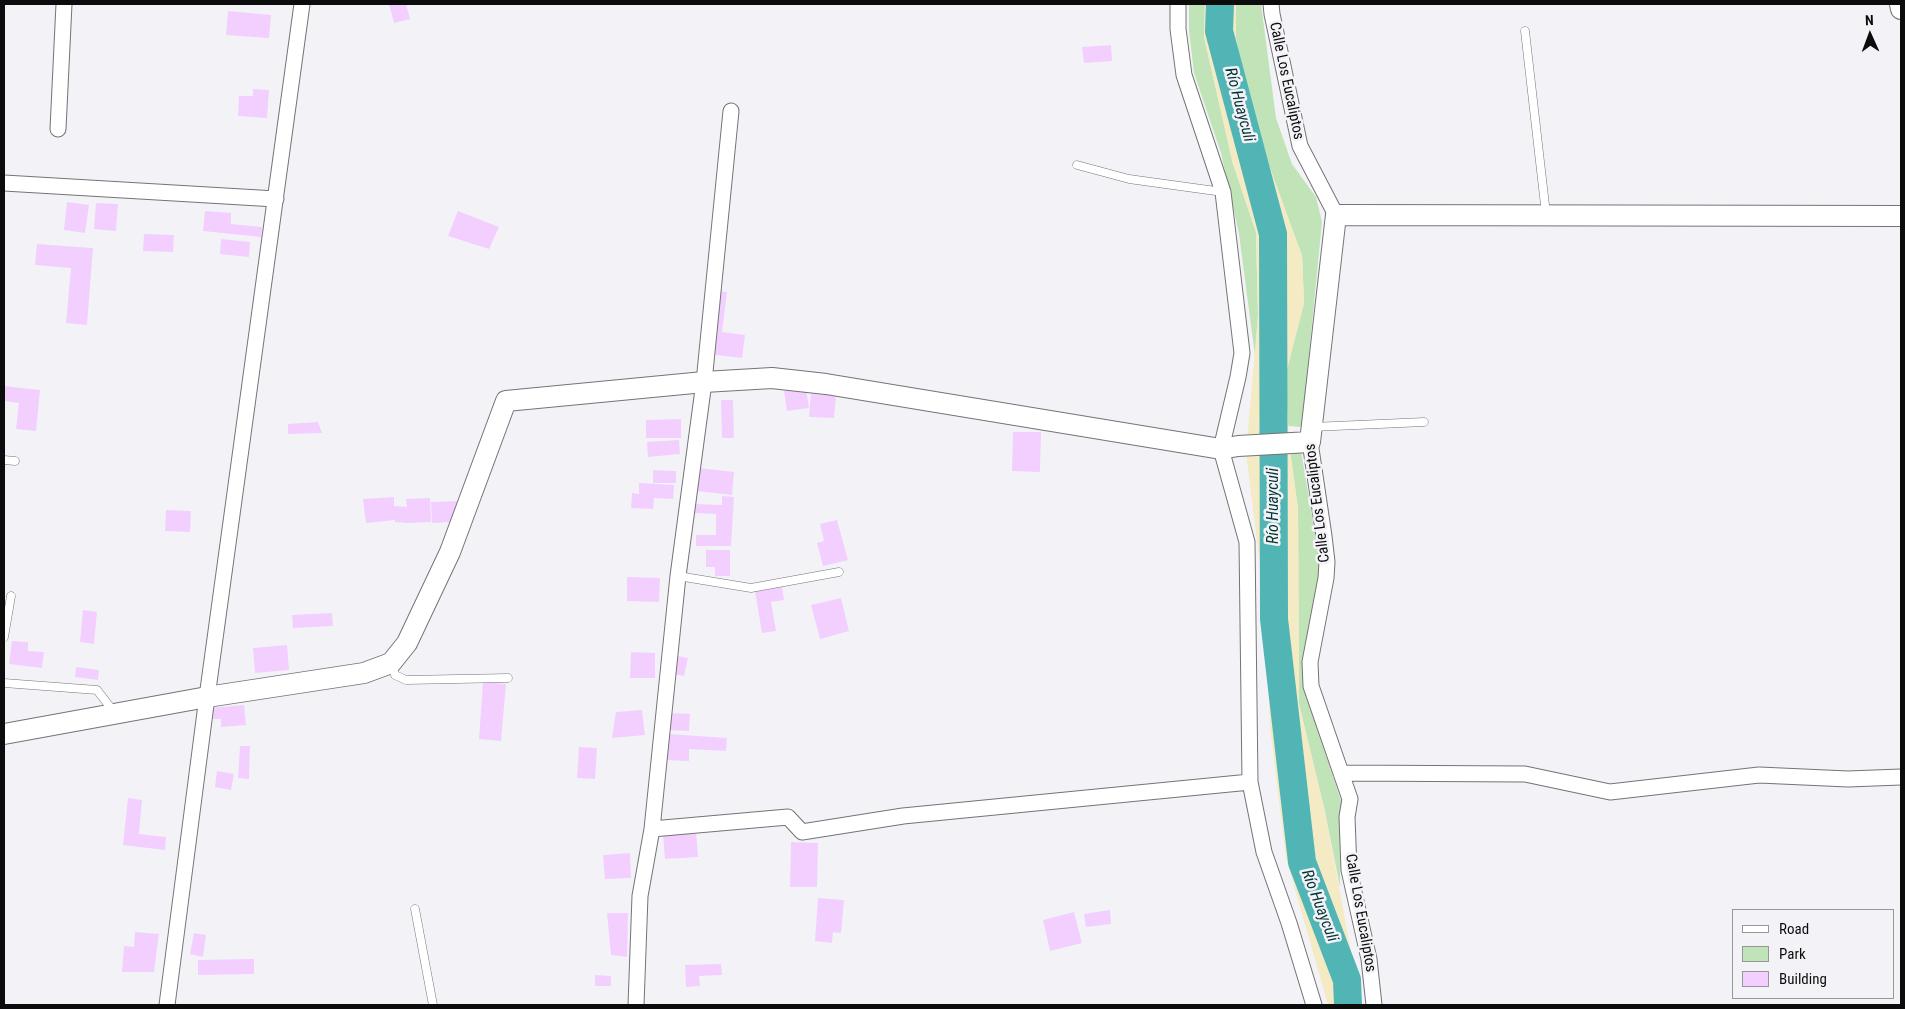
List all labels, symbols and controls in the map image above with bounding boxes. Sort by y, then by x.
north arrow [1845,10,1895,60]
text: N [1865,12,1874,28]
street label: Calle Los Eucaliptos [1265,21,1307,141]
water label: Río Huayculi [1220,66,1258,144]
street label: Calle Los Eucaliptos [1302,443,1334,563]
water label: Río Huayculi [1264,468,1284,544]
street label: Calle Los Eucaliptos [1341,853,1379,973]
water label: Río Huayculi [1296,867,1342,945]
legend [1732,909,1895,999]
text: Road [1779,920,1809,938]
text: Park [1779,945,1806,963]
text: Building [1779,970,1827,988]

